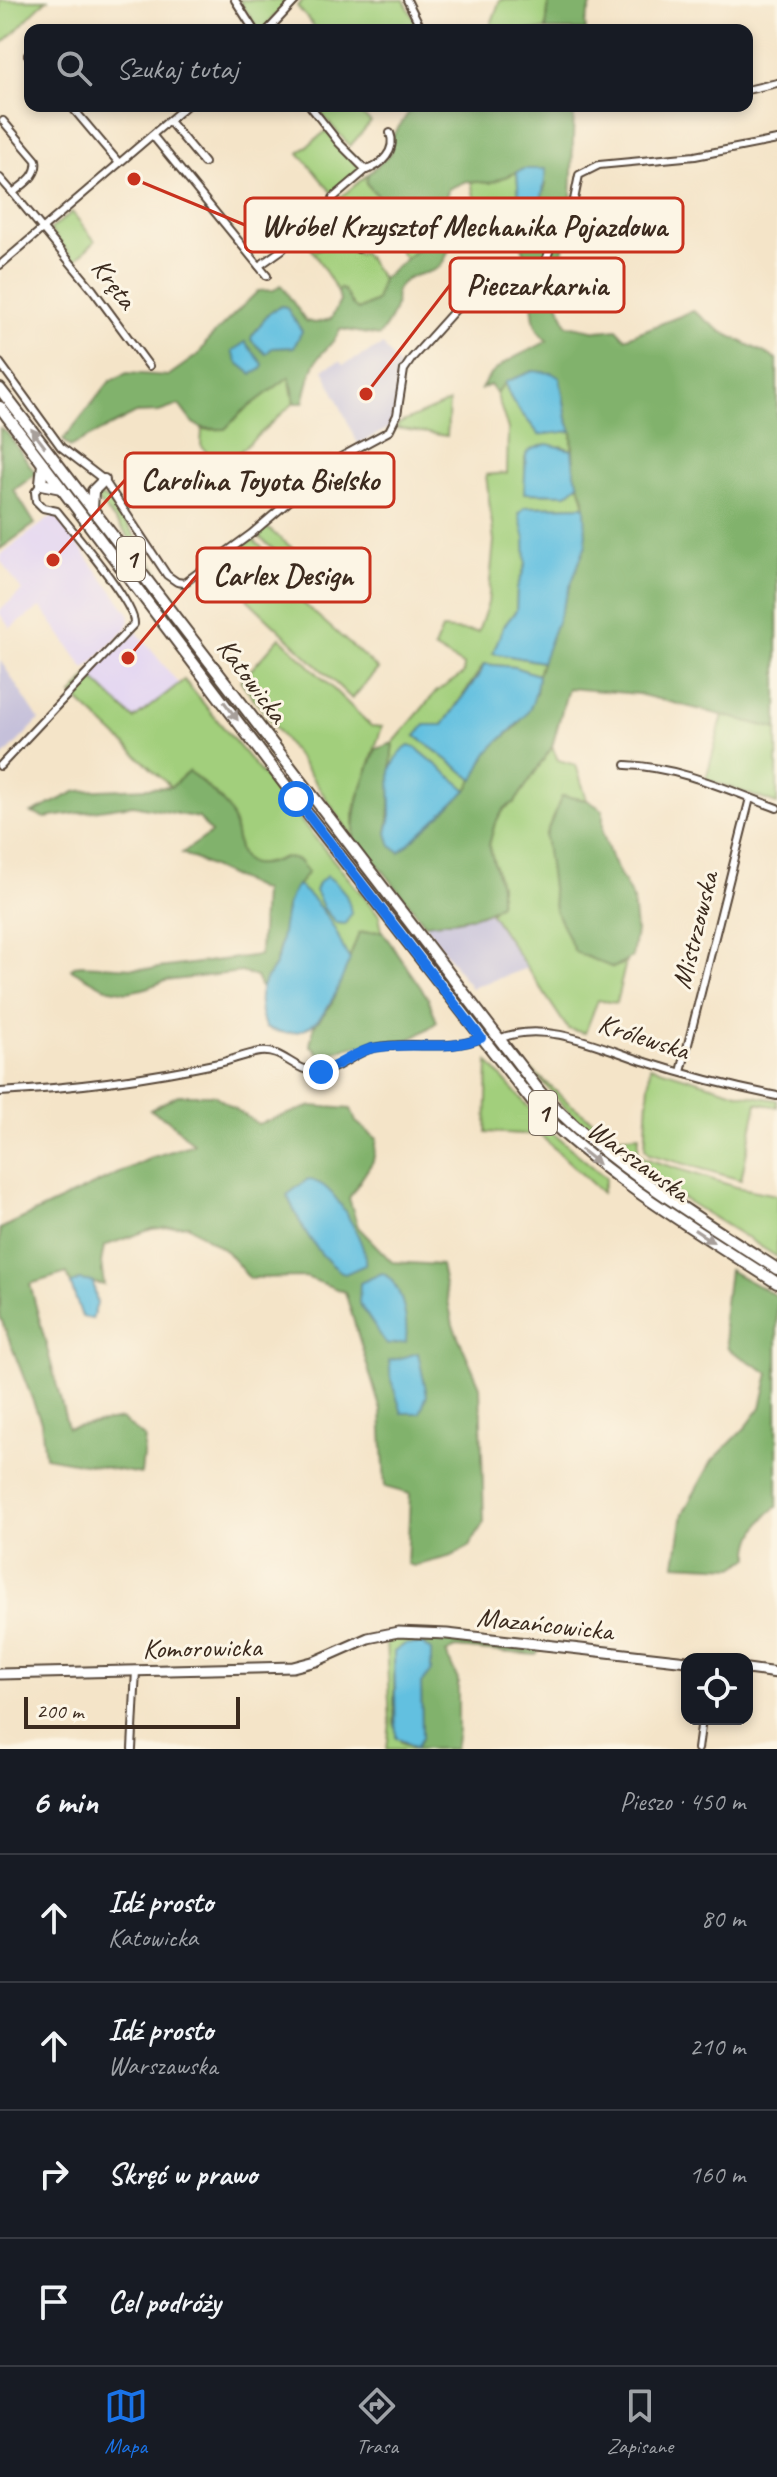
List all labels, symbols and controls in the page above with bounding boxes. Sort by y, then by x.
search box [24,24,753,112]
icon: search [52,46,96,90]
text: Szukaj tutaj [116,49,238,87]
callout: Wróbel Krzysztof Mechanika Pojazdowa [245,198,683,252]
text: Wróbel Krzysztof Mechanika Pojazdowa [261,207,669,246]
street label: Kręta [84,251,146,317]
callout: Pieczarkarnia [450,258,624,312]
text: Pieczarkarnia [466,266,610,304]
one-way arrow [30,428,46,448]
callout: Carolina Toyota Bielsko [125,453,394,507]
text: Carolina Toyota Bielsko [141,461,381,499]
road number: 1 [117,537,145,581]
callout: Carlex Design [197,548,370,602]
text: Carlex Design [213,556,355,594]
street label: Katowicka [209,631,297,731]
one-way arrow [223,700,239,722]
route start [278,781,314,817]
street label: Mistrzowska [663,866,726,992]
street label: Królewska [594,1005,695,1068]
route end [303,1054,339,1090]
road number: 1 [529,1091,557,1135]
street label: Warszawska [581,1112,699,1211]
one-way arrow [580,1148,600,1165]
one-way arrow [693,1228,715,1243]
street label: Mazańcowicka [475,1599,617,1648]
street label: Komorowicka [142,1629,264,1666]
map controls [681,1653,753,1725]
button: locate [681,1653,753,1725]
scale bar [24,1693,240,1729]
text: 200 m [36,1697,83,1725]
text: 6 min [32,1780,98,1823]
text: Pieszo · 450 m [620,1785,745,1818]
text: Idź prosto [108,1883,213,1921]
icon: ahead [32,1896,76,1940]
text: 80 m [701,1902,745,1935]
text: Katowicka [108,1921,198,1954]
text: Idź prosto [108,2011,213,2049]
icon: ahead [32,2024,76,2068]
text: 210 m [689,2030,745,2063]
text: Warszawska [108,2049,217,2082]
icon: right [32,2152,76,2196]
text: Skręć w prawo [108,2155,257,2193]
text: 160 m [689,2158,745,2191]
icon: arrive [32,2280,76,2324]
text: Cel podróży [108,2283,221,2321]
tab: Mapa [104,2384,148,2460]
tab: Trasa [355,2384,399,2460]
tab: Zapisane [607,2384,673,2460]

